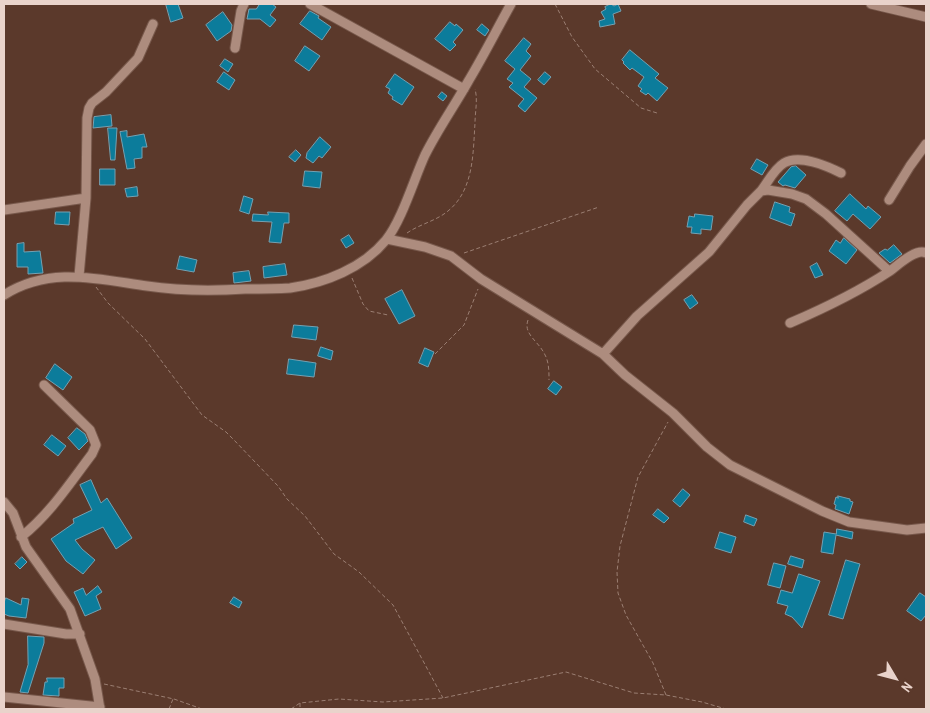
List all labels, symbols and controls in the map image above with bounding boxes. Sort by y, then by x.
north arrow [870,653,920,703]
text: N [897,678,917,696]

